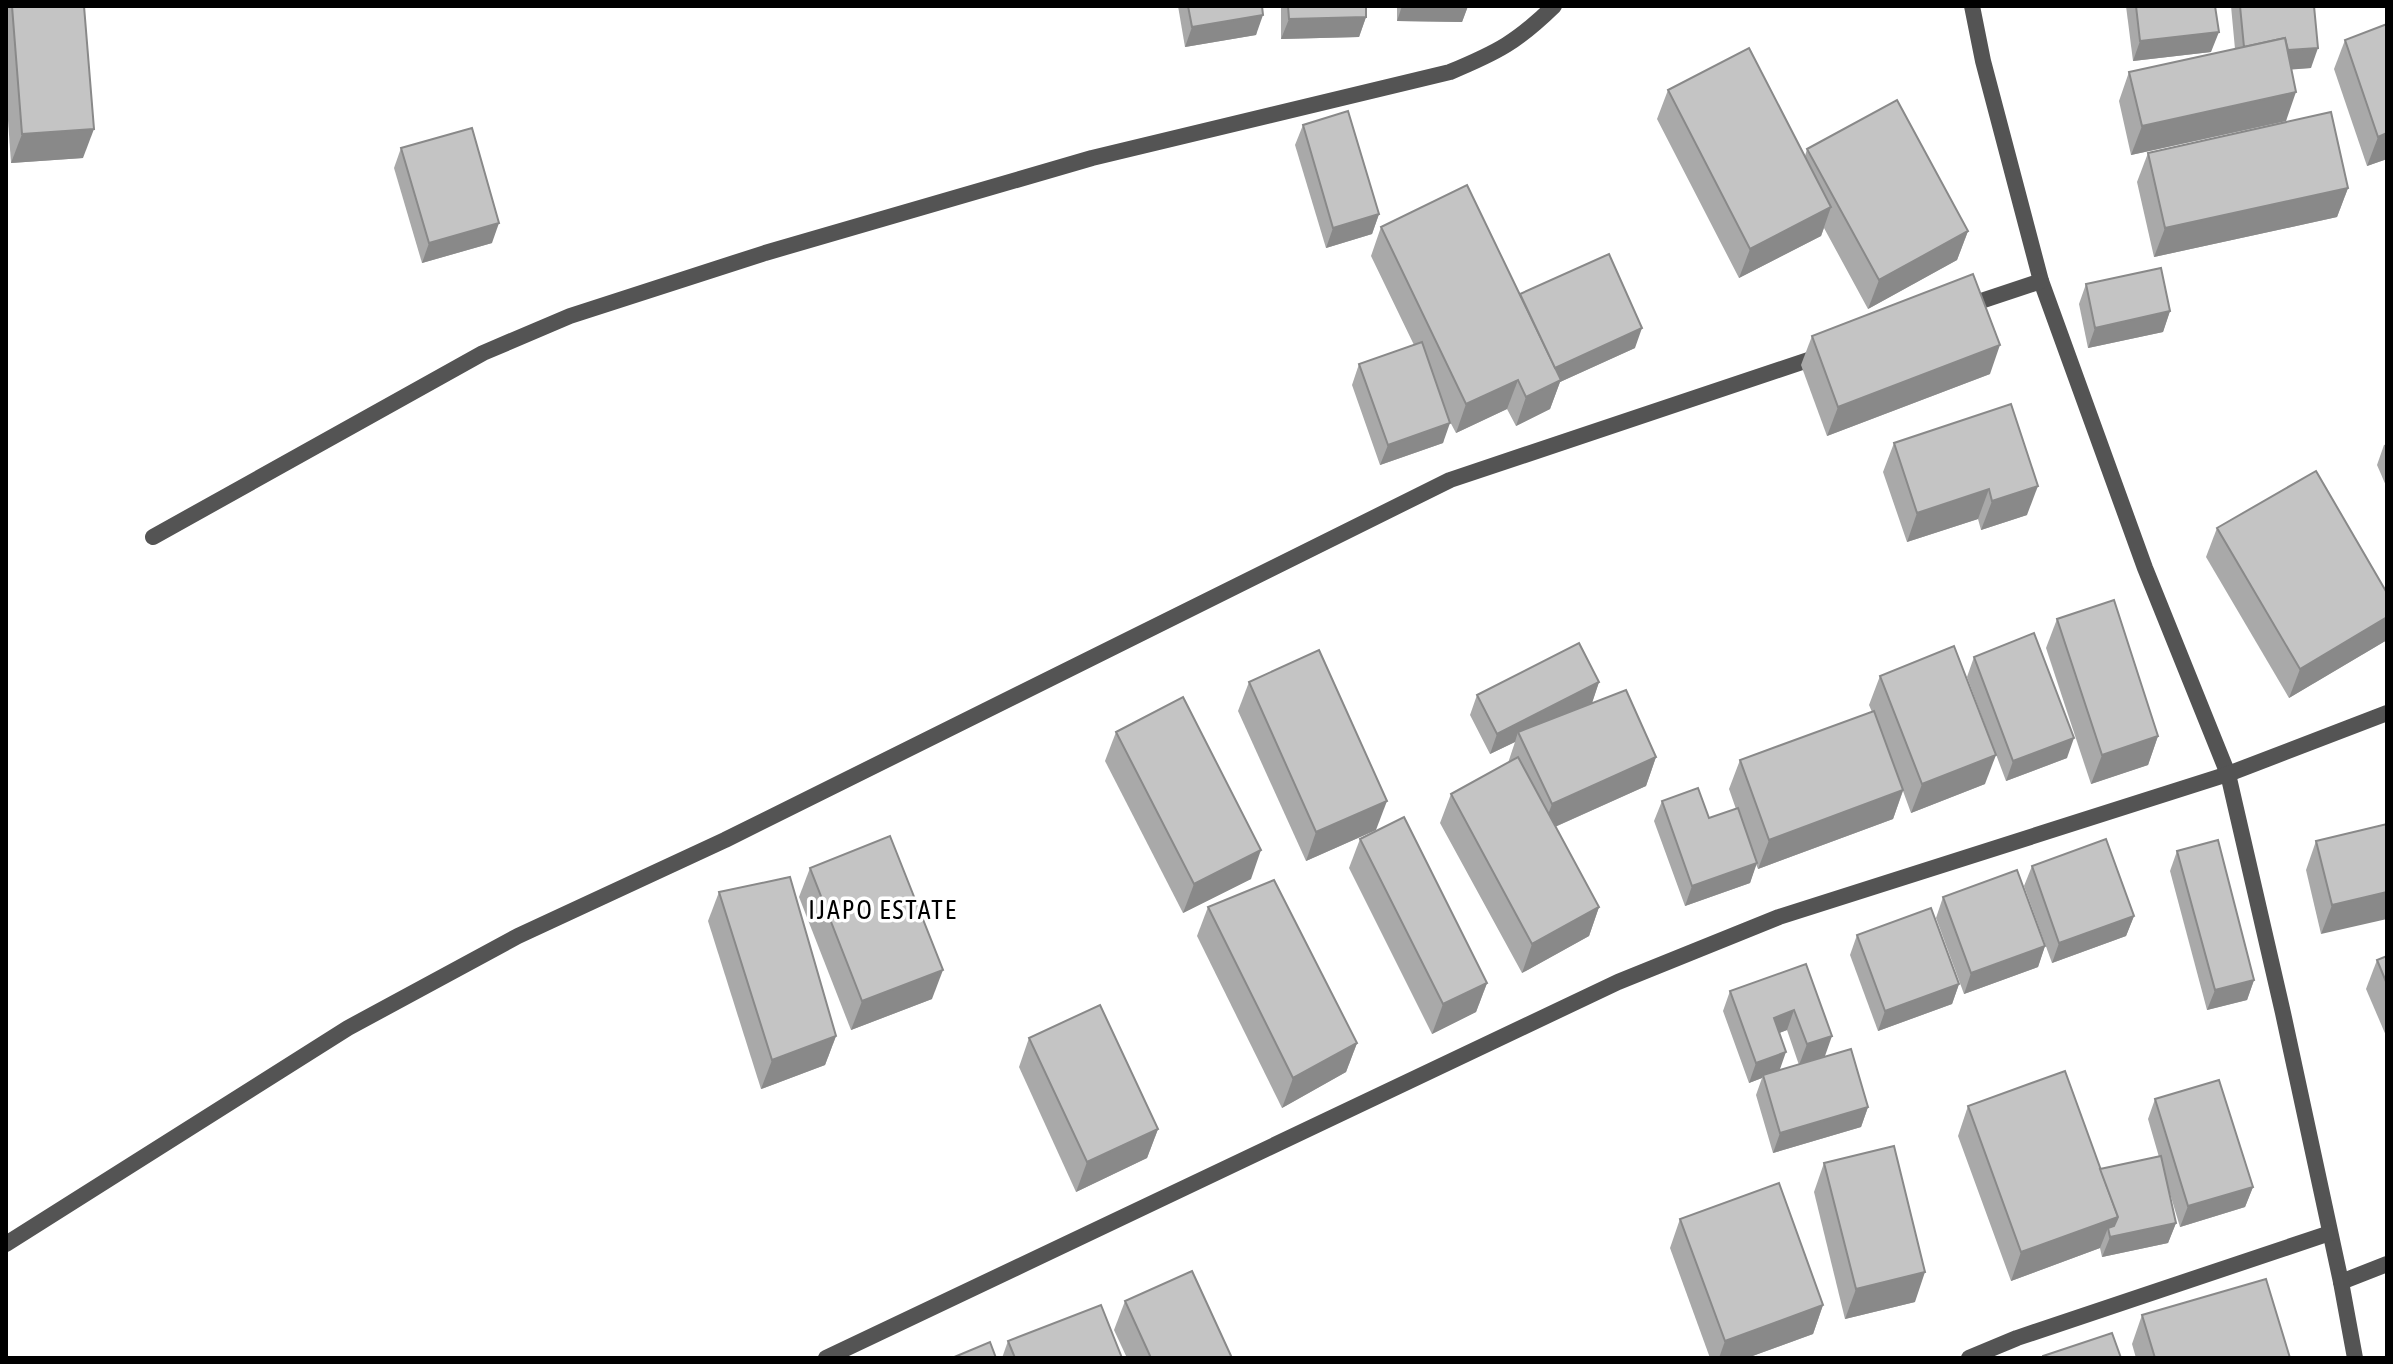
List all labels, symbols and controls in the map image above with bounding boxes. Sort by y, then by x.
district label: IJAPO ESTATE [808,895,958,925]

